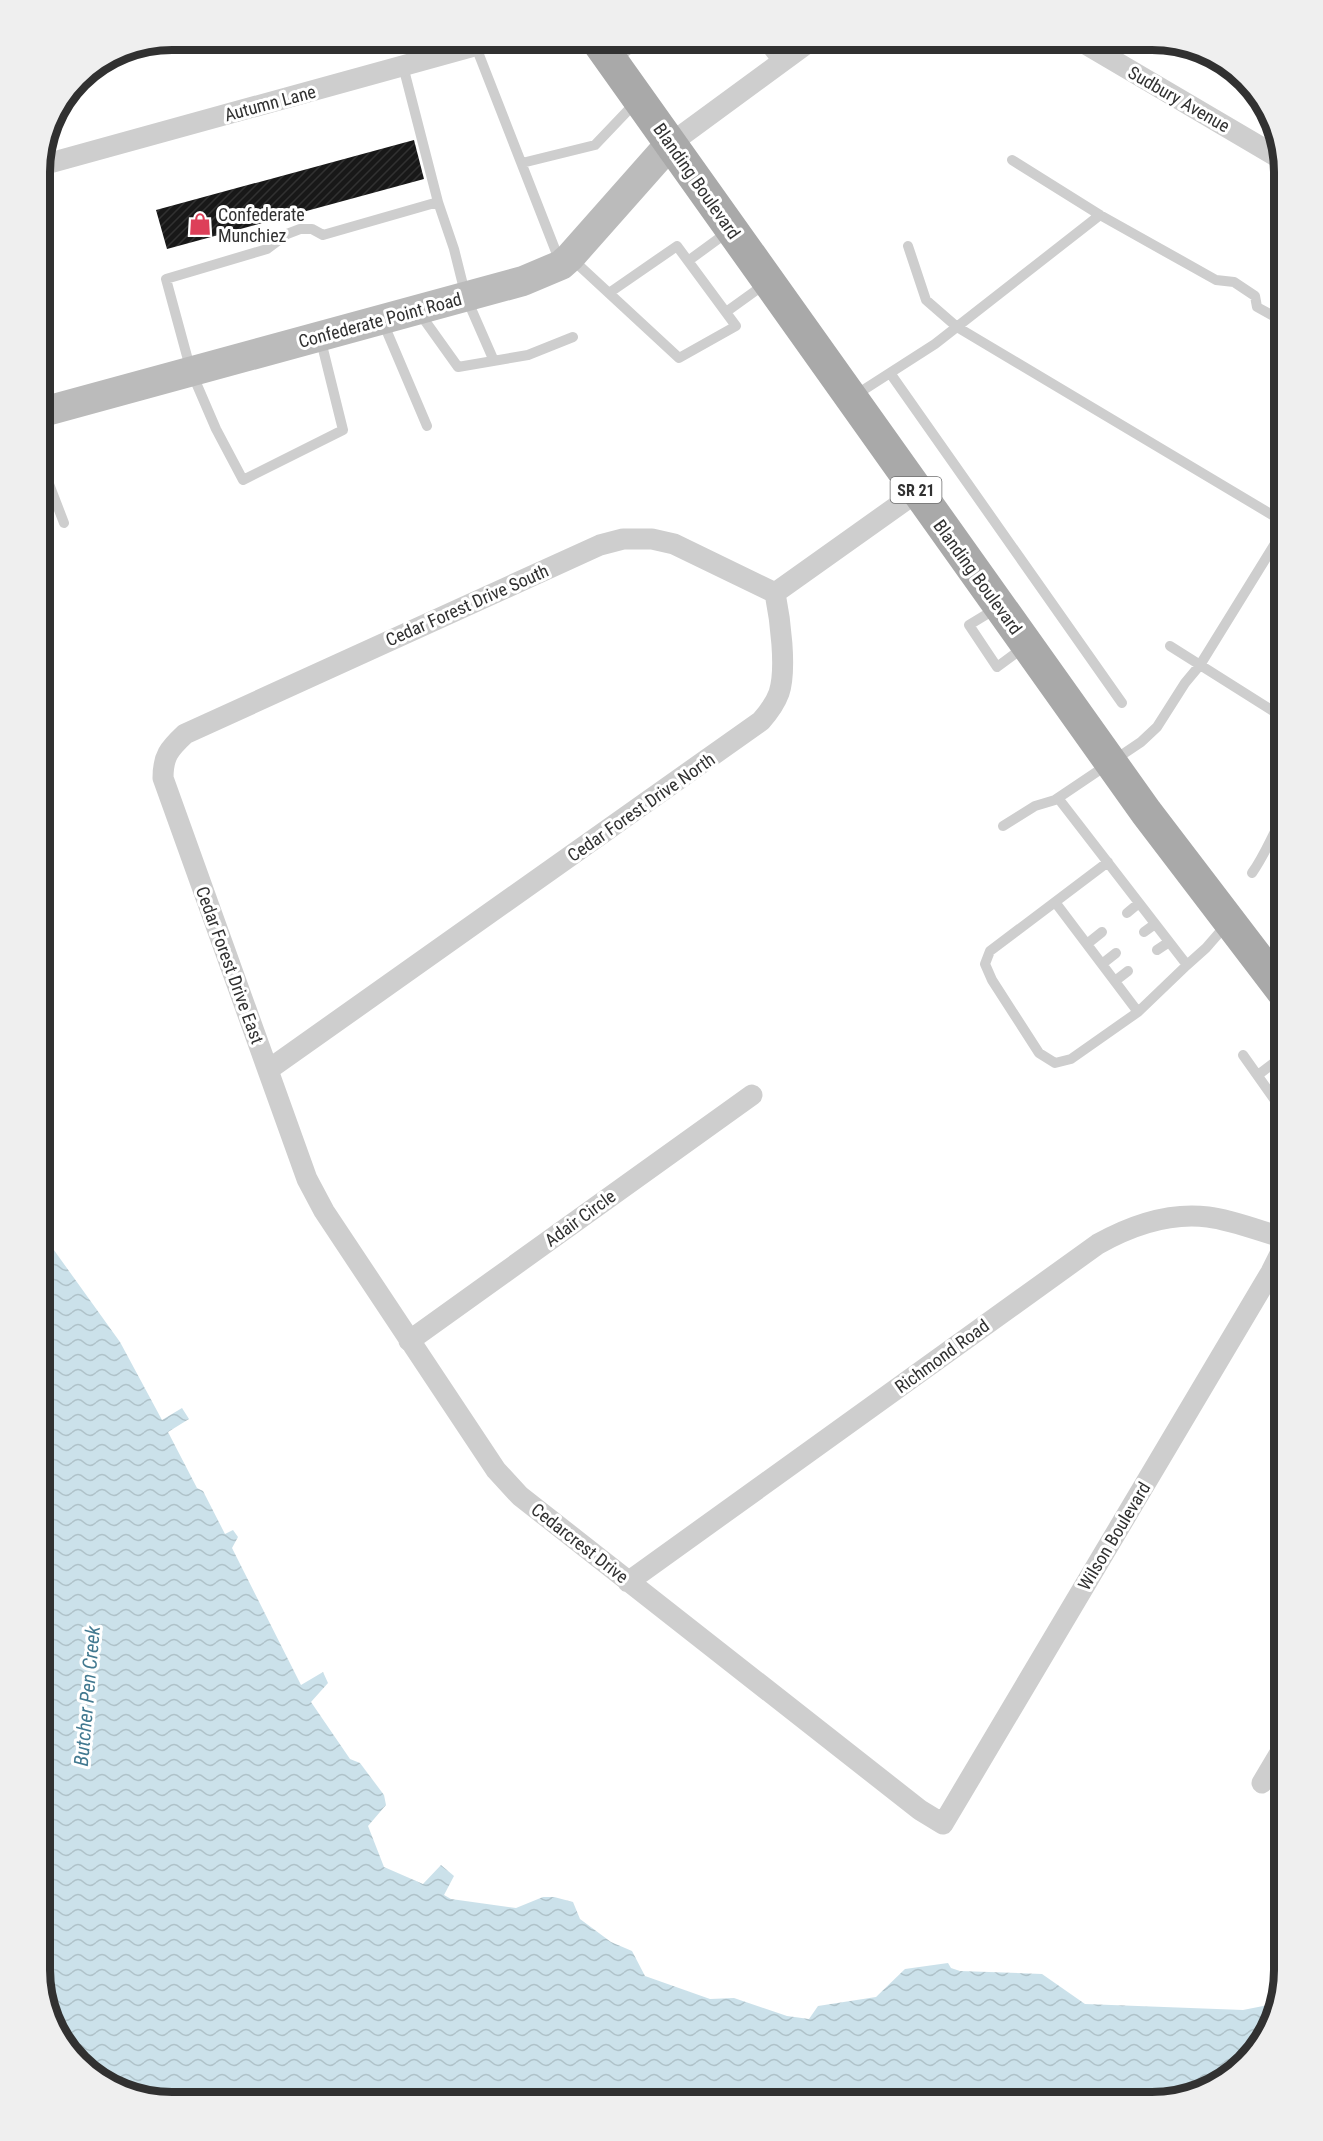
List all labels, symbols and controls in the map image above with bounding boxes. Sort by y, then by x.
street label: Sudbury Avenue [1125,61,1233,137]
street label: Autumn Lane [222,81,318,125]
street label: Blanding Boulevard [649,119,745,243]
place label: Confederate Munchiez [218,204,305,246]
shop icon: Confederate Munchiez [187,211,213,237]
street label: Confederate Point Road [296,288,464,352]
road number: SR 21 [890,477,942,503]
street label: Blanding Boulevard [929,516,1027,638]
street label: Cedar Forest Drive South [382,560,552,650]
street label: Cedar Forest Drive North [563,748,719,866]
street label: Cedar Forest Drive East [192,883,268,1047]
street label: Adair Circle [541,1185,619,1251]
street label: Richmond Road [891,1315,993,1397]
street label: Wilson Boulevard [1073,1478,1155,1594]
street label: Cedarcrest Drive [527,1499,633,1587]
water label: Butcher Pen Creek [69,1624,105,1767]

